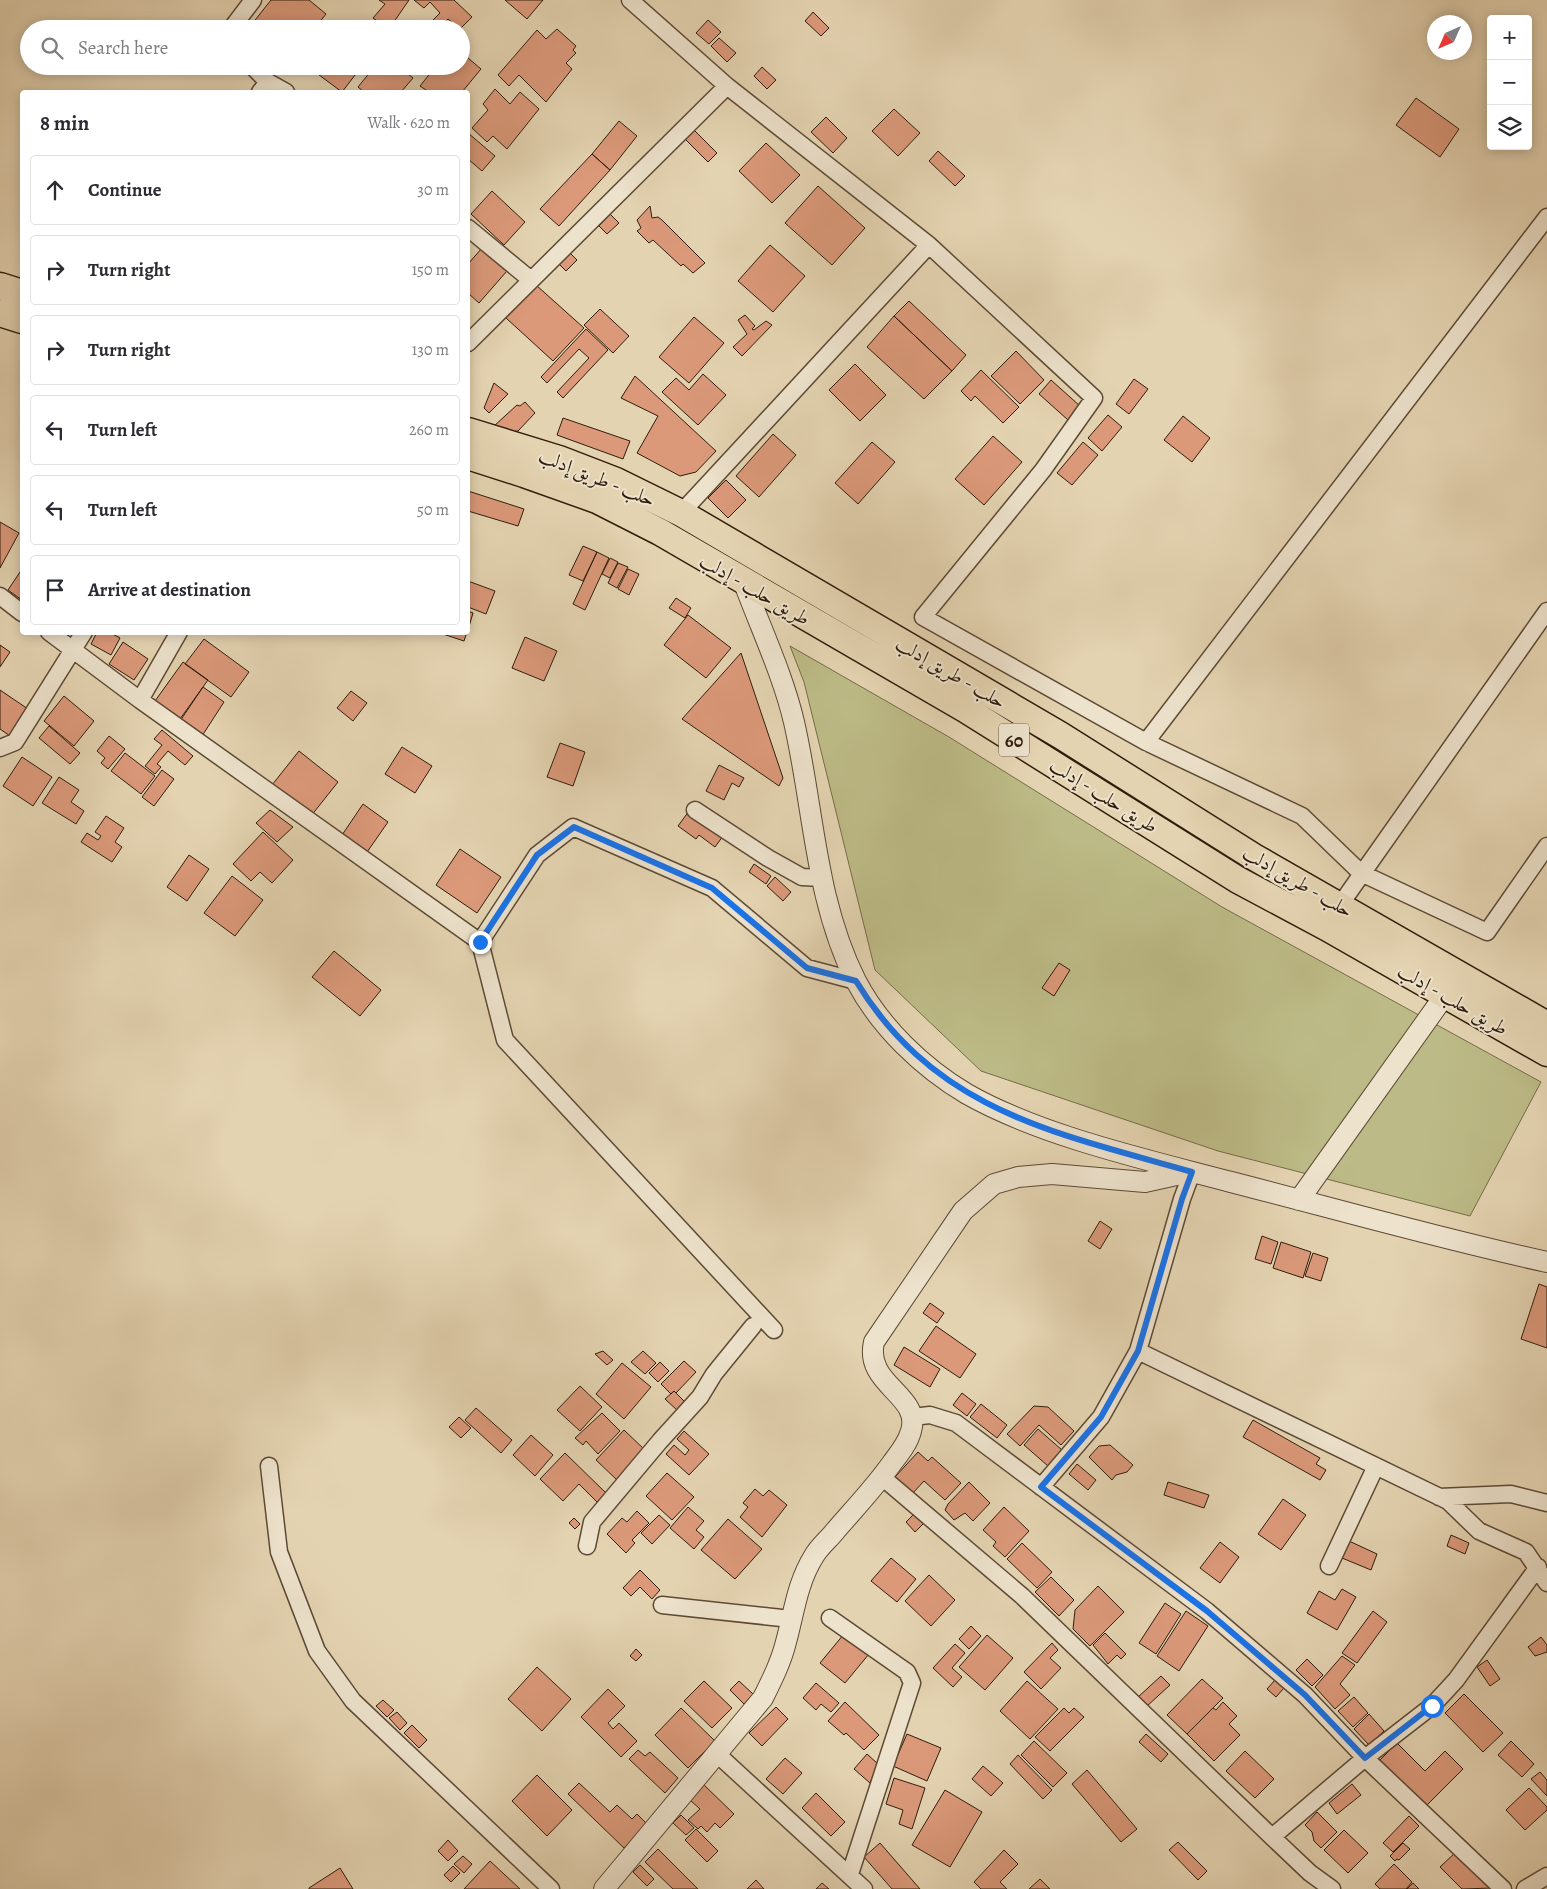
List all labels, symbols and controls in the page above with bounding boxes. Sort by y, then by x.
north arrow [1427,15,1472,60]
map controls [1487,15,1532,150]
button: + [1487,15,1532,60]
search box [20,20,470,75]
icon: search [38,34,66,62]
text: Search here [78,35,168,61]
button: − [1487,60,1532,105]
button: layers [1487,105,1532,150]
text: 8 min [40,109,89,137]
text: Walk · 620 m [368,112,450,134]
icon: ahead [41,176,69,204]
text: Continue [88,177,162,203]
text: 30 m [417,179,449,201]
icon: right [41,256,69,284]
text: Turn right [88,257,170,283]
text: 150 m [412,259,449,281]
icon: right [41,336,69,364]
text: Turn right [88,337,170,363]
text: 130 m [412,339,449,361]
icon: left [41,416,69,444]
text: Turn left [88,417,157,443]
text: 260 m [409,419,449,441]
street label: حلب - طريق إدلب [535,442,659,513]
icon: left [41,496,69,524]
text: Turn left [88,497,157,523]
text: 50 m [417,499,449,521]
street label: طريق حلب - إدلب [695,547,815,632]
icon: arrive [41,576,69,604]
text: Arrive at destination [88,577,251,603]
street label: حلب - طريق إدلب [891,630,1011,715]
road number: 60 [999,724,1029,756]
street label: طريق حلب - إدلب [1044,751,1163,840]
street label: حلب - طريق إدلب [1238,839,1358,924]
route end [469,931,492,954]
street label: طريق حلب - إدلب [1393,957,1513,1042]
route start [1421,1695,1444,1718]

